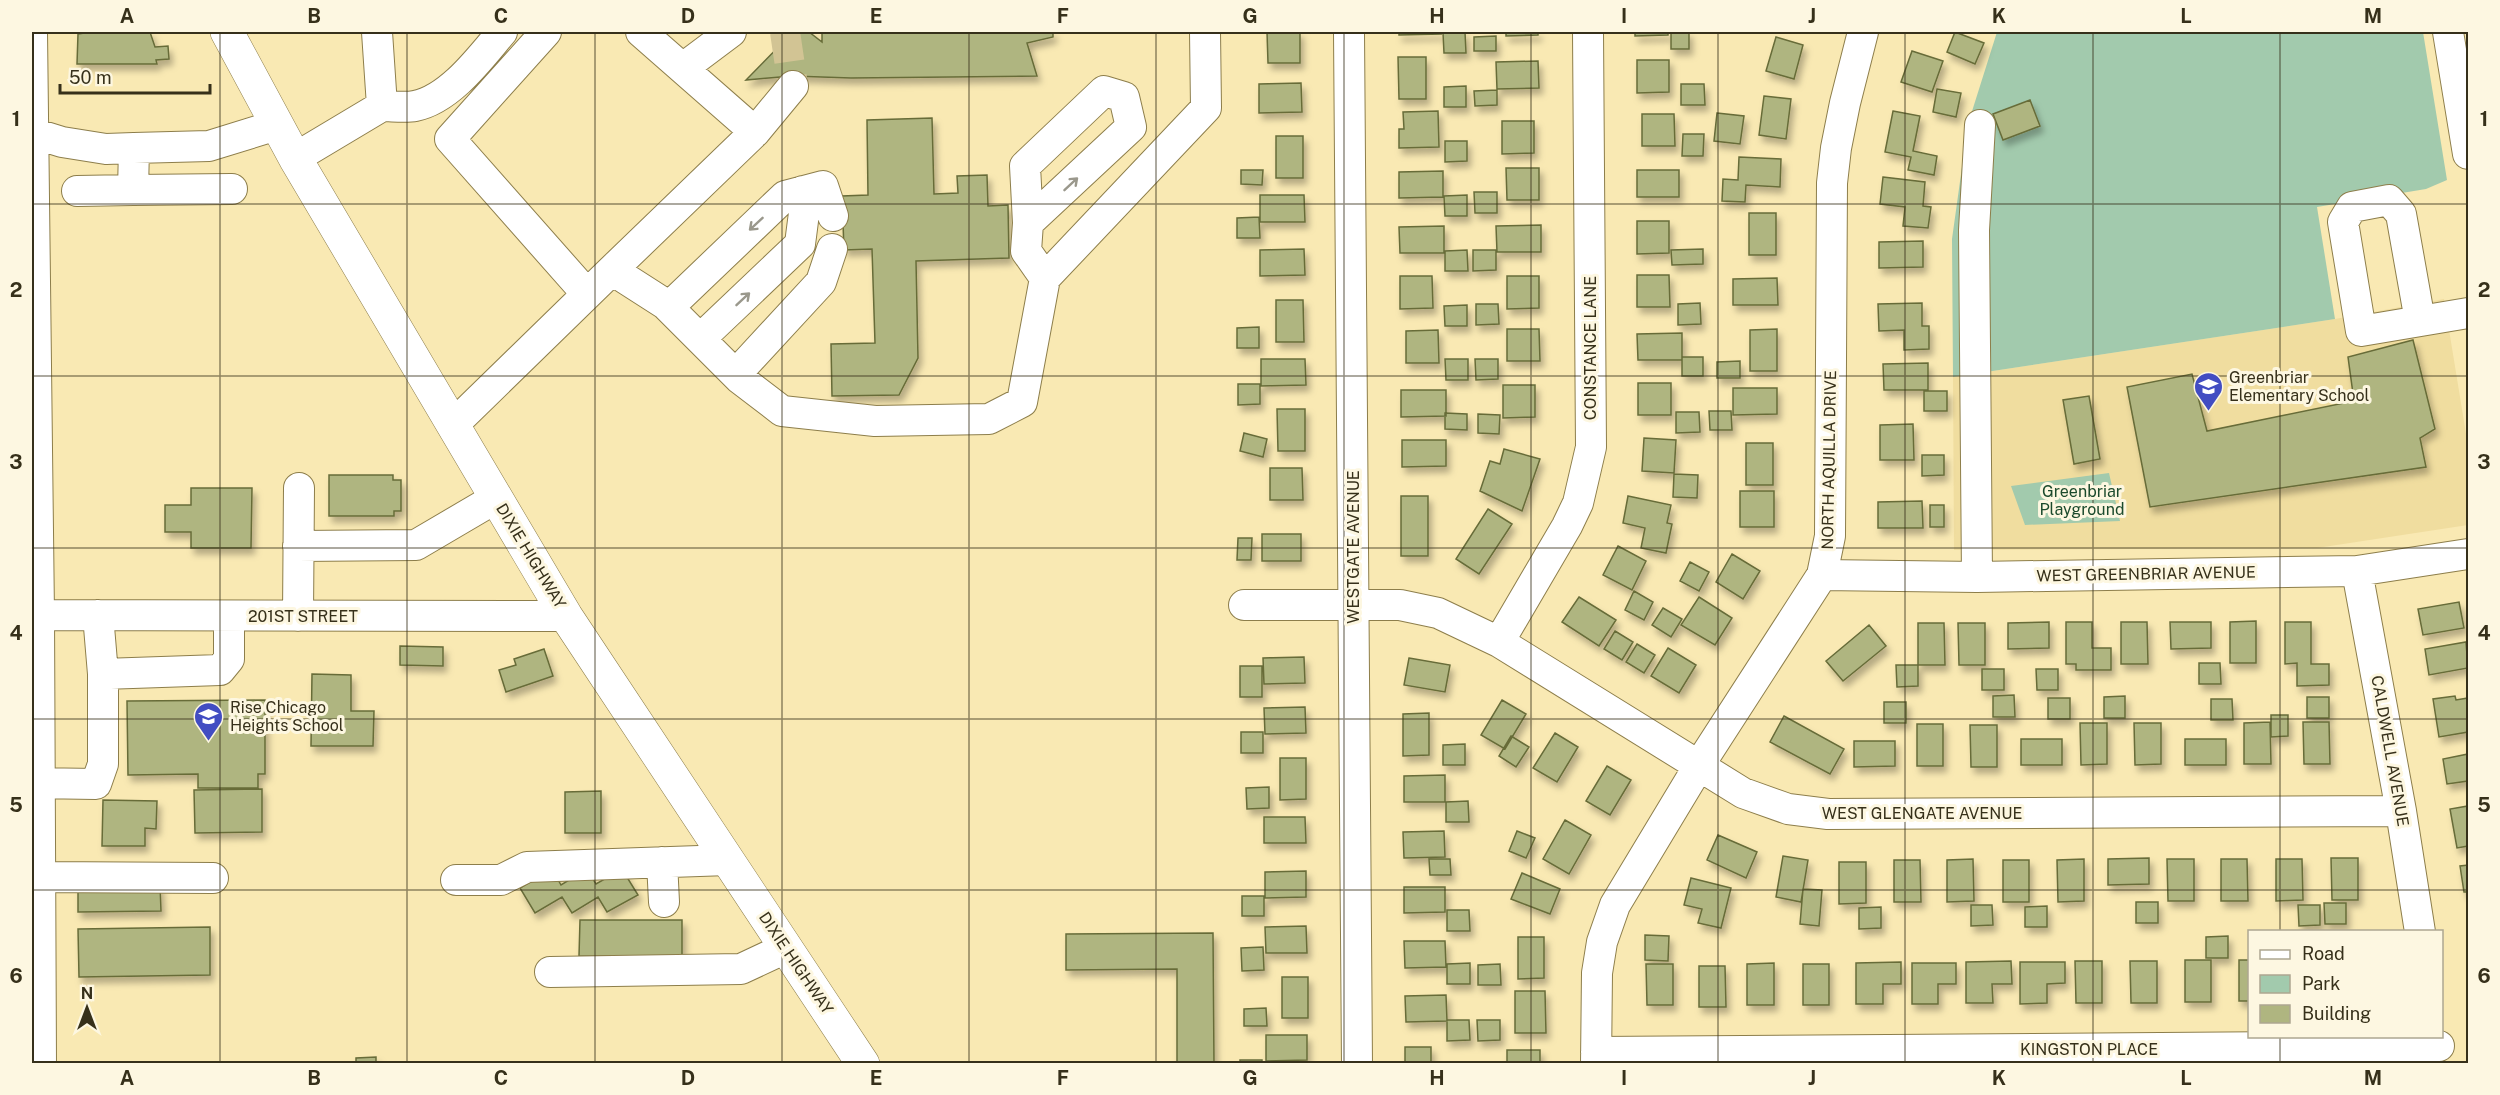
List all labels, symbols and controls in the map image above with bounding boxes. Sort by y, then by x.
text: A [120,4,134,28]
text: B [307,4,321,28]
text: C [494,4,508,28]
text: D [681,4,695,28]
text: E [870,4,882,28]
text: F [1057,4,1069,28]
text: G [1242,4,1258,28]
text: H [1429,4,1445,28]
text: I [1621,4,1627,28]
text: J [1808,4,1816,28]
text: K [1992,4,2006,28]
text: L [2180,4,2192,28]
text: M [2364,4,2382,28]
scale bar [60,57,210,95]
text: 50 m [69,67,112,88]
text: 1 [12,107,20,131]
text: 1 [2480,107,2488,131]
one-way arrow [1063,177,1078,191]
one-way arrow [749,216,764,231]
street label: CONSTANCE LANE [1581,276,1600,420]
text: 2 [10,278,22,302]
text: 2 [2478,278,2490,302]
one-way arrow [736,292,751,307]
place label: Greenbriar Elementary School [2229,368,2370,405]
street label: NORTH AQUILLA DRIVE [1818,370,1840,550]
school or university icon: Greenbriar Elementary School [2192,370,2224,412]
text: 3 [9,450,23,474]
text: 3 [2477,450,2491,474]
street label: WESTGATE AVENUE [1344,470,1363,624]
park label: Greenbriar Playground [2039,482,2125,519]
street label: DIXIE HIGHWAY [492,500,570,612]
street label: WEST GREENBRIAR AVENUE [2036,563,2256,585]
street label: 201ST STREET [248,607,359,626]
text: 4 [9,621,23,645]
text: 4 [2477,621,2491,645]
street label: CALDWELL AVENUE [2367,674,2413,828]
place label: Rise Chicago Heights School [230,698,344,735]
school or university icon: Rise Chicago Heights School [193,700,225,742]
text: 5 [9,793,23,817]
text: 5 [2477,793,2491,817]
street label: WEST GLENGATE AVENUE [1822,804,2022,823]
street label: DIXIE HIGHWAY [755,908,837,1018]
legend [2248,930,2443,1038]
text: Road [2302,943,2345,964]
text: 6 [9,964,23,988]
text: 6 [2477,964,2491,988]
text: Park [2302,973,2340,994]
north arrow [57,978,117,1038]
text: N [81,984,93,1003]
text: Building [2302,1003,2371,1024]
street label: KINGSTON PLACE [2020,1040,2158,1059]
text: A [120,1066,134,1090]
text: B [307,1066,321,1090]
text: C [494,1066,508,1090]
text: D [681,1066,695,1090]
text: E [870,1066,882,1090]
text: F [1057,1066,1069,1090]
text: G [1242,1066,1258,1090]
text: H [1429,1066,1445,1090]
text: I [1621,1066,1627,1090]
text: J [1808,1066,1816,1090]
text: K [1992,1066,2006,1090]
text: L [2180,1066,2192,1090]
text: M [2364,1066,2382,1090]

